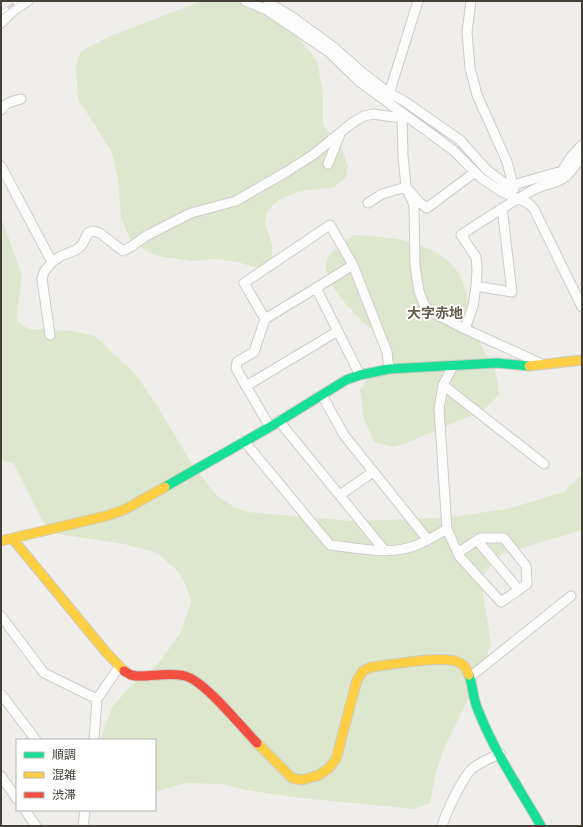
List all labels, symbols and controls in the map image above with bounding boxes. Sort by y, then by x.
district label: 大字赤地 [407,303,463,323]
legend [16,739,156,811]
text: 順調 [52,746,76,763]
text: 混雑 [52,766,76,783]
text: 渋滞 [52,786,76,803]

